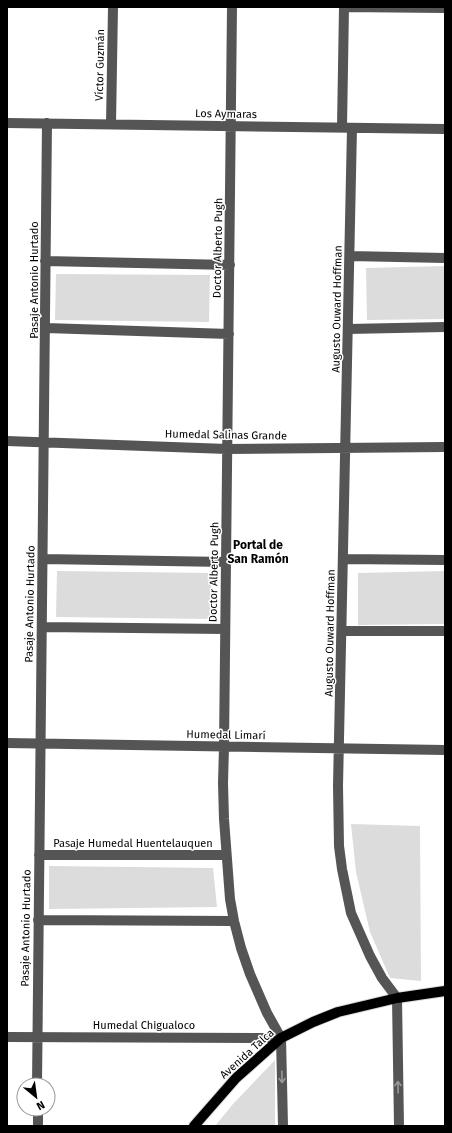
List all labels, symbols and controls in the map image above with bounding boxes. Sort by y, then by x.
street label: Víctor Guzmán [93,29,107,101]
street label: Los Aymaras [195,107,257,121]
street label: Doctor Alberto Pugh [211,198,225,298]
street label: Pasaje Antonio Hurtado [28,221,41,339]
street label: Augusto Ouward Hoffman [329,245,345,373]
street label: Humedal Salinas Grande [165,427,287,443]
street label: Doctor Alberto Pugh [207,522,221,622]
district label: Portal de San Ramón [227,538,289,566]
street label: Pasaje Antonio Hurtado [22,545,38,663]
street label: Augusto Ouward Hoffman [322,569,338,697]
street label: Humedal Limarí [186,728,266,742]
street label: Pasaje Humedal Huentelauquen [53,837,213,850]
street label: Pasaje Antonio Hurtado [18,869,34,987]
street label: Humedal Chigualoco [93,1019,195,1032]
street label: Avenida Talca [217,1026,277,1082]
one-way arrow [278,1070,286,1083]
north arrow [16,1077,56,1117]
one-way arrow [394,1081,402,1094]
text: N [34,1098,47,1113]

